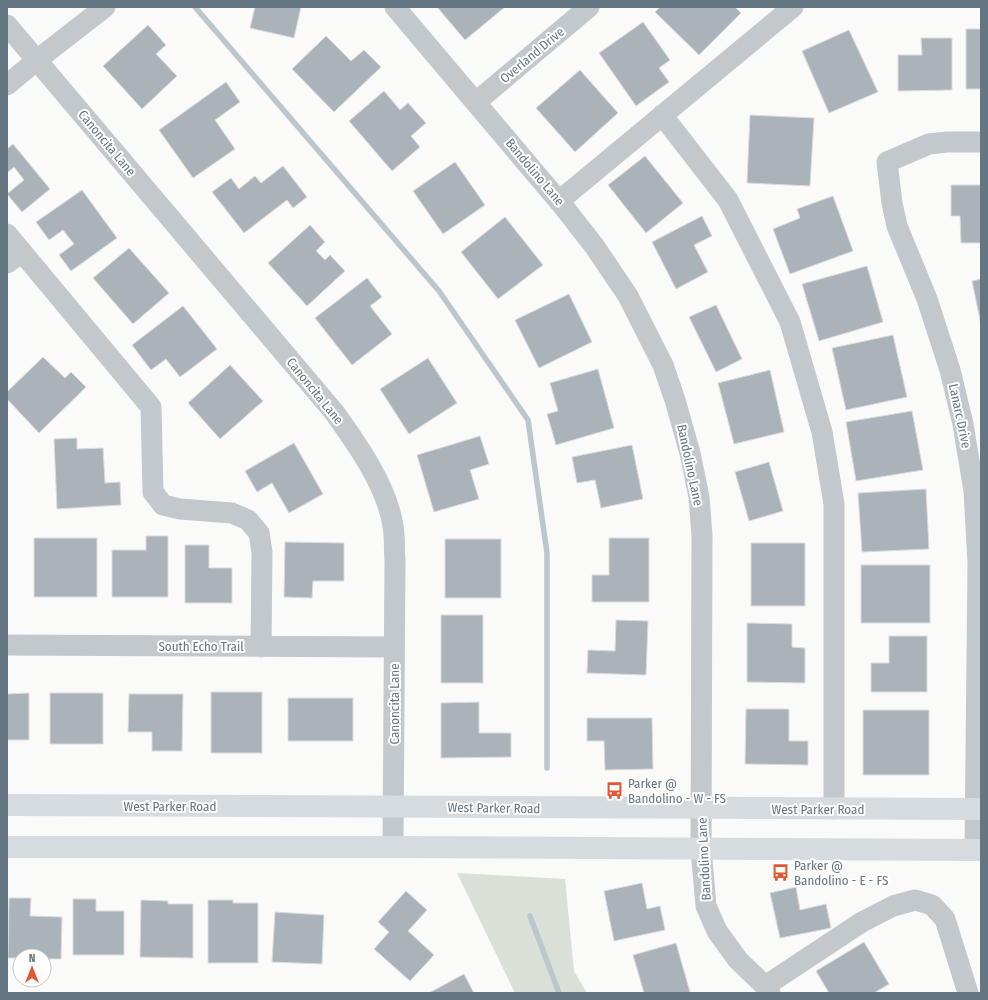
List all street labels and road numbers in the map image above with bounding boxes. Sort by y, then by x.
street label: Overland Drive [497,24,567,86]
street label: Canoncita Lane [75,107,139,179]
street label: Bandolino Lane [503,135,567,209]
street label: Canoncita Lane [284,355,346,427]
street label: Lanarc Drive [946,382,974,450]
street label: Bandolino Lane [674,423,706,507]
street label: South Echo Trail [158,639,244,654]
street label: Canoncita Lane [387,663,402,745]
street label: West Parker Road [124,799,216,814]
street label: West Parker Road [447,800,541,816]
street label: West Parker Road [772,802,864,817]
street label: Bandolino Lane [694,817,714,901]

